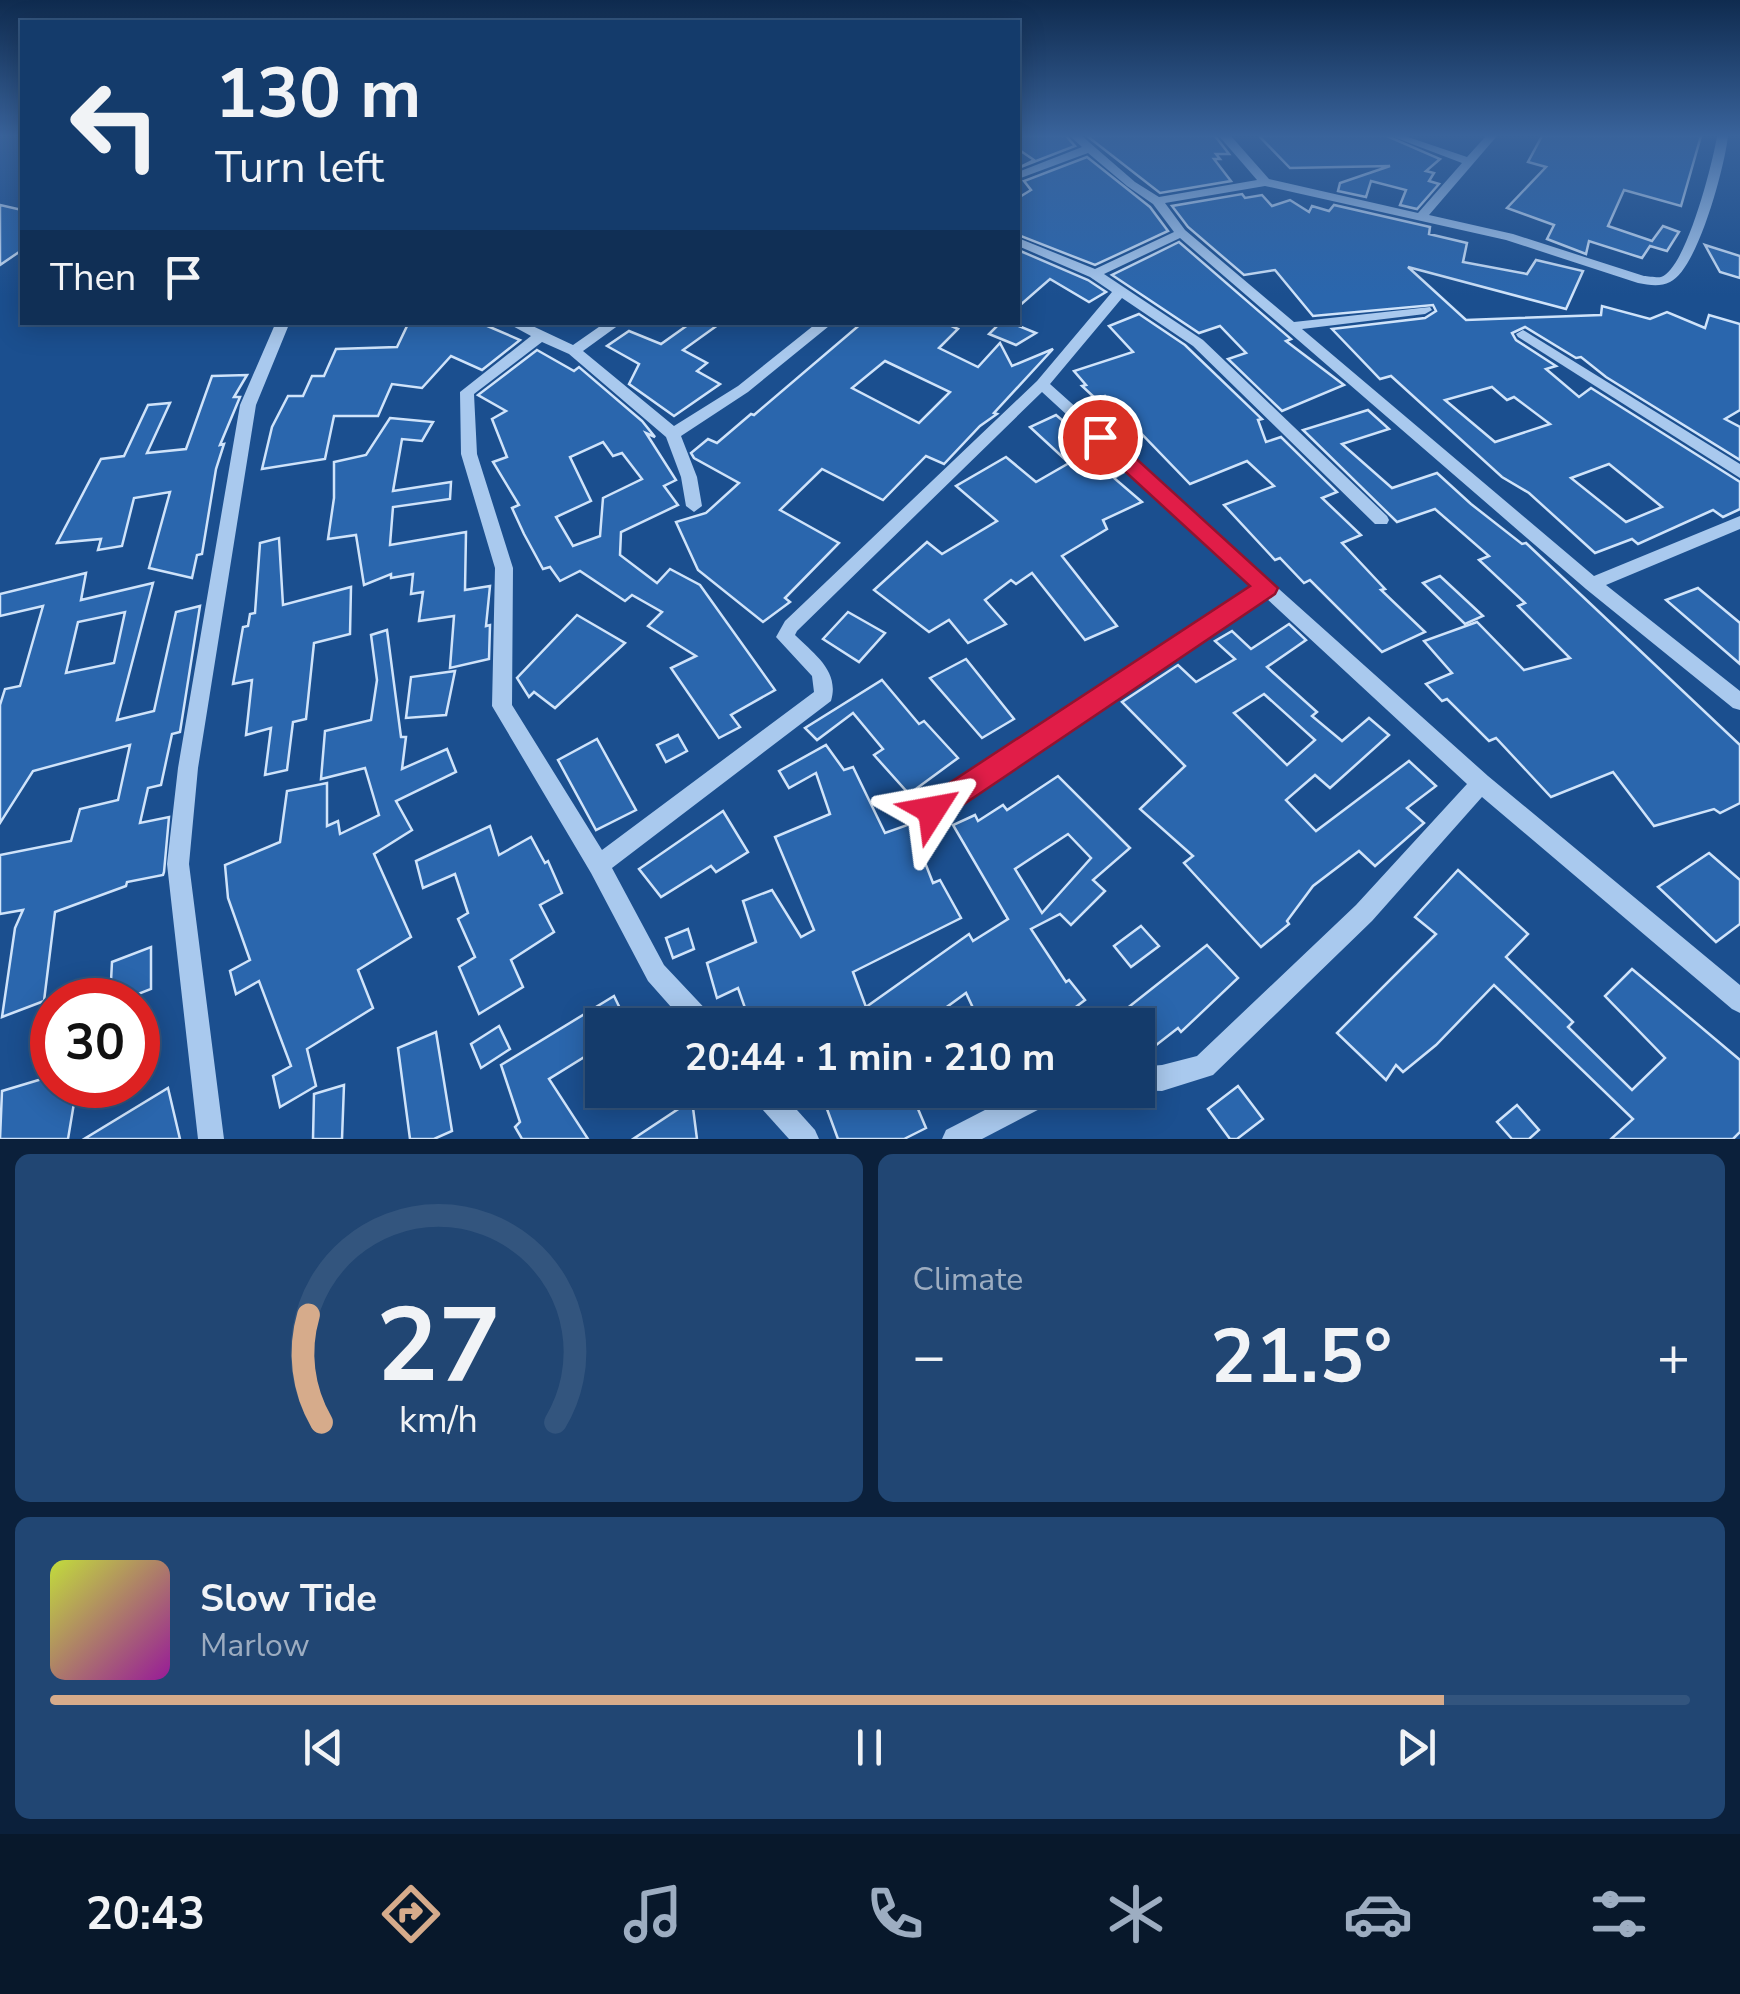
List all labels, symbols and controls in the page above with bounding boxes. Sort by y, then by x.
text: 130 m [215,46,421,142]
icon: left [50,60,180,190]
text: Turn left [215,137,384,198]
icon: arrive [156,250,211,305]
text: Then [50,252,136,303]
pin [1058,395,1143,480]
icon: arrive [1073,410,1128,465]
position arrow [880,758,984,862]
speed limit sign: 30 [30,978,160,1108]
text: 20:44 · 1 min · 210 m [685,1032,1055,1083]
text: Climate [913,1258,1023,1301]
text: 27 [376,1275,501,1417]
text: 21.5° [1210,1306,1392,1408]
text: − [913,1319,946,1394]
text: + [1657,1319,1690,1394]
text: km/h [399,1396,478,1445]
text: Slow Tide [200,1573,377,1624]
text: Marlow [200,1624,310,1667]
icon: previous [296,1720,351,1775]
icon: pause [842,1720,897,1775]
icon: next [1389,1720,1444,1775]
icon: directions [376,1879,446,1949]
icon: music [618,1879,688,1949]
icon: phone [860,1879,930,1949]
icon: climate [1101,1879,1171,1949]
icon: car [1343,1879,1413,1949]
icon: filters [1584,1879,1654,1949]
text: 20:43 [86,1884,205,1945]

